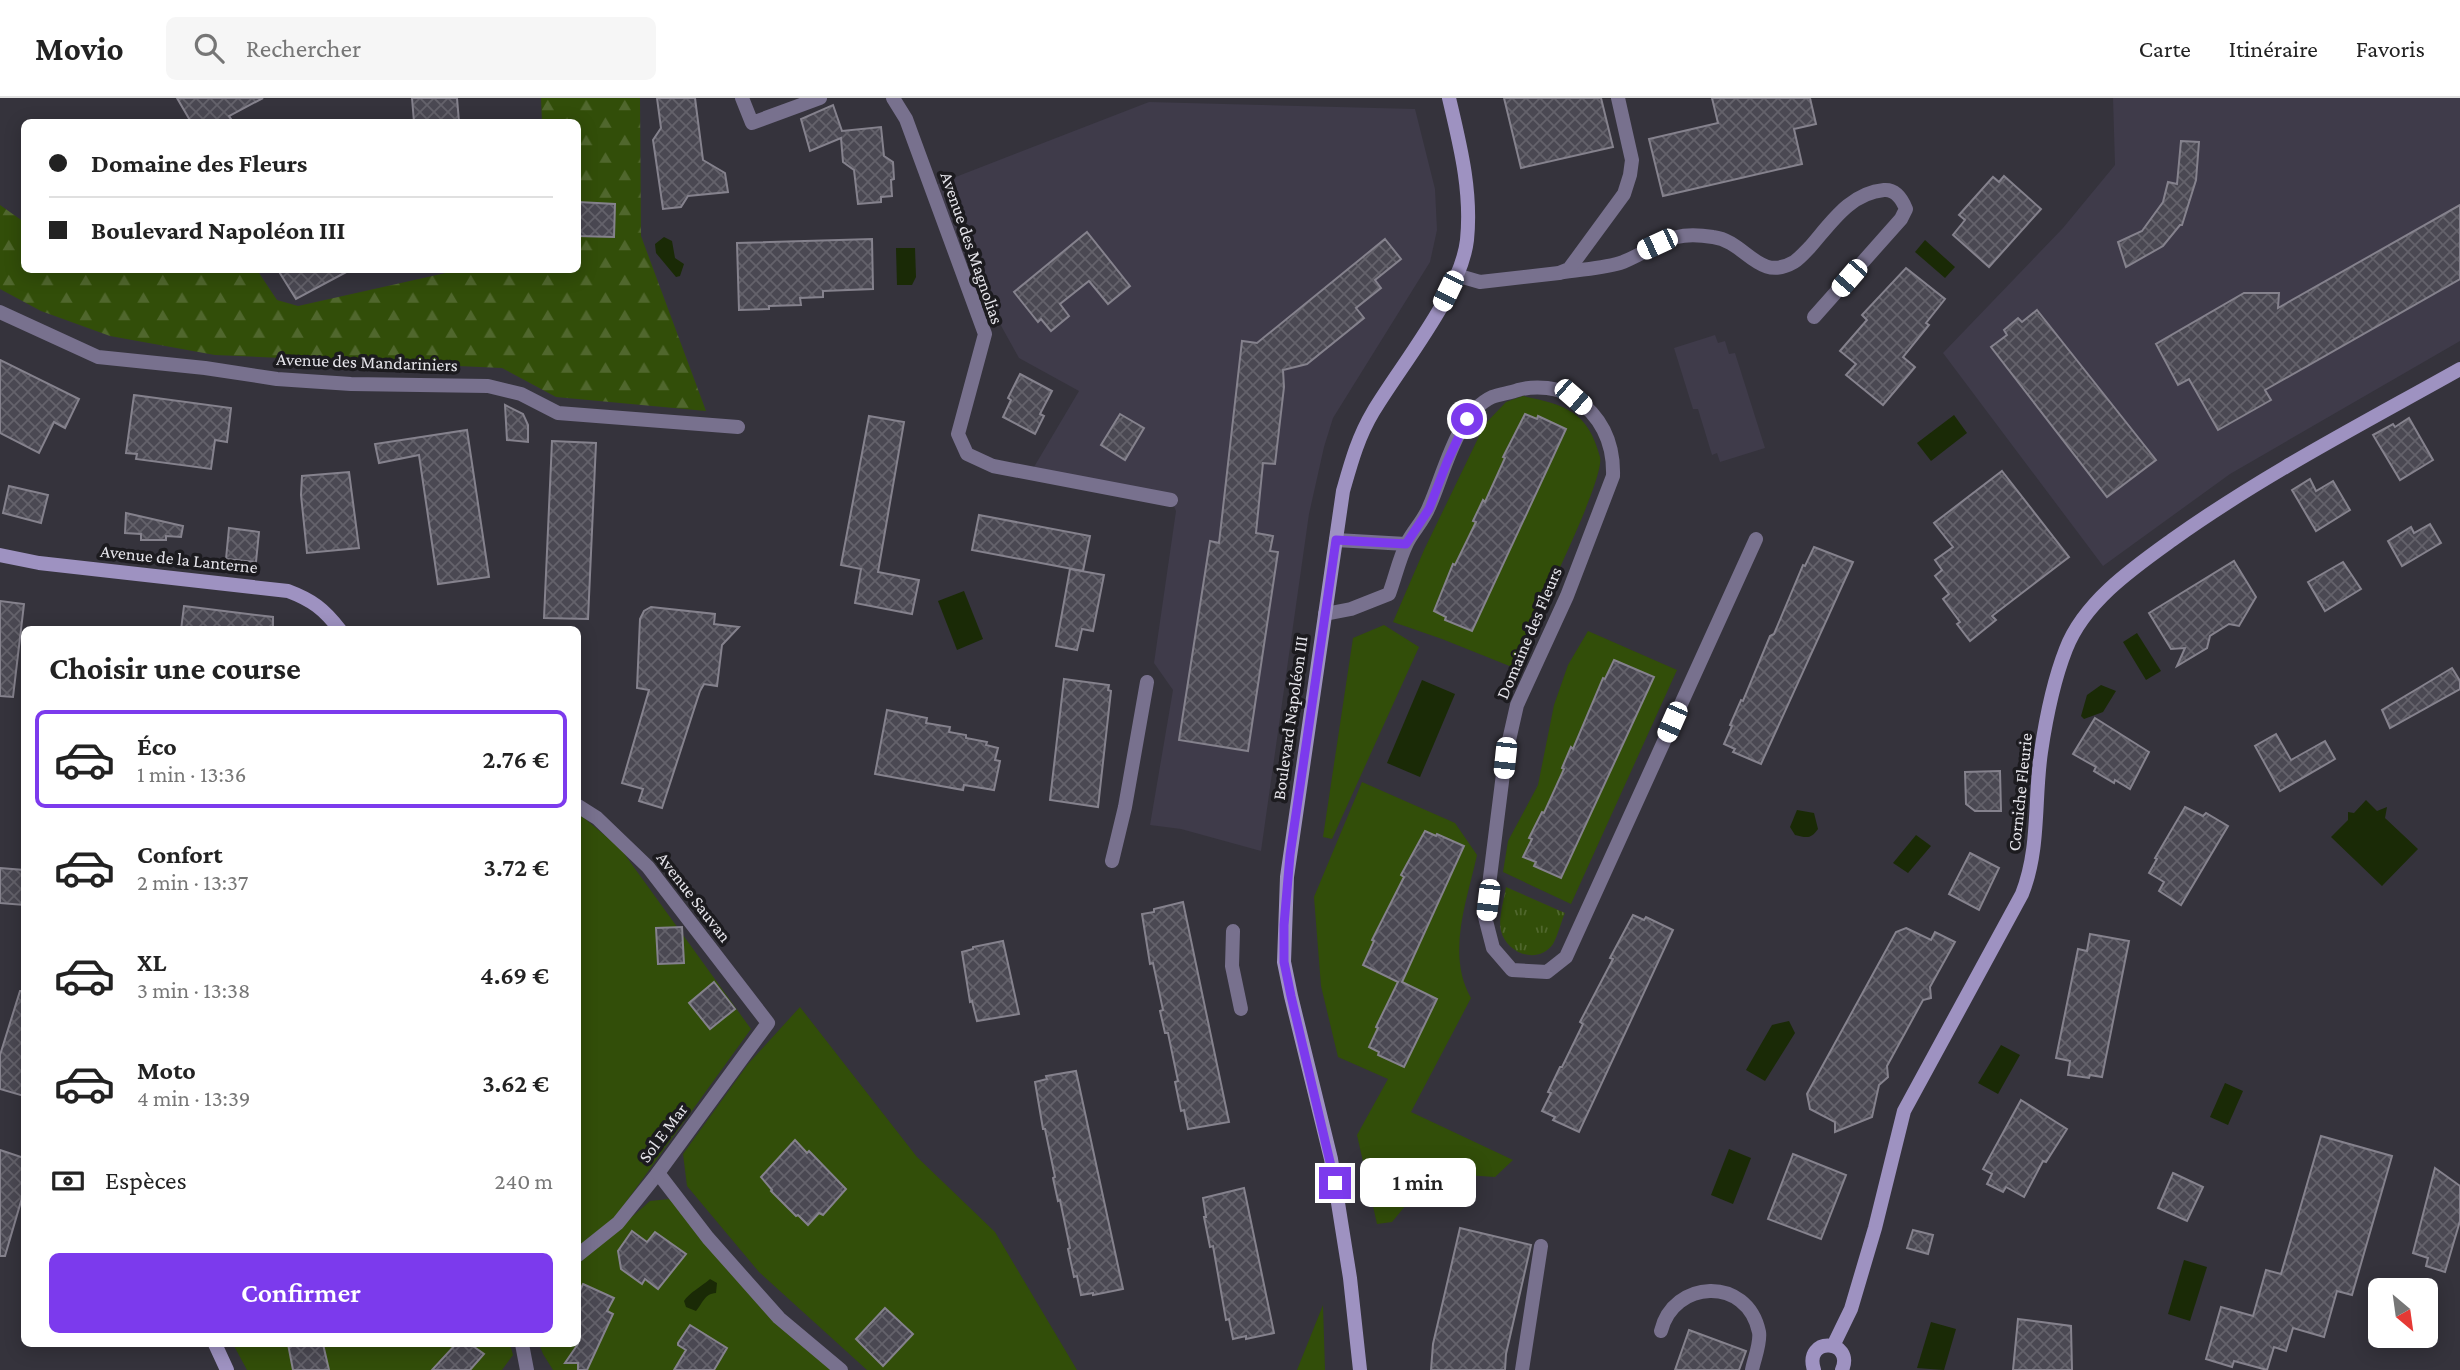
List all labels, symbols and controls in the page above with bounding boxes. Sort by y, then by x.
search box [166,17,656,80]
icon: search [190,29,228,67]
text: Movio [35,30,124,67]
text: Rechercher [246,34,361,63]
text: Carte [2139,35,2191,62]
text: Itinéraire [2229,35,2318,62]
text: Favoris [2356,35,2425,62]
text: Domaine des Fleurs [91,149,307,178]
street label: Avenue des Magnolias [937,169,1007,327]
text: Boulevard Napoléon III [91,216,345,245]
car [1634,226,1681,262]
car [1828,255,1871,301]
car [1430,268,1467,314]
street label: Avenue des Mandariniers [276,349,458,375]
car [1551,375,1596,419]
route start [1451,403,1483,435]
street label: Avenue de la Lanterne [99,541,259,577]
street label: Domaine des Fleurs [1492,564,1566,702]
street label: Boulevard Napoléon III [1269,635,1311,801]
text: Choisir une course [49,650,301,686]
car [1654,699,1691,745]
icon: car [53,728,116,791]
text: Éco [137,732,177,761]
street label: Corniche Fleurie [2004,732,2036,852]
car [1493,736,1518,780]
text: 2.76 € [483,745,549,774]
text: 1 min · 13:36 [137,761,246,787]
icon: car [53,836,116,899]
text: Confort [137,840,223,869]
street label: Avenue Sauvan [653,848,736,946]
text: 3.72 € [484,853,549,882]
text: 2 min · 13:37 [137,869,248,895]
car [1476,878,1501,922]
icon: car [53,944,116,1007]
text: XL [137,948,166,977]
text: 4.69 € [480,961,549,990]
text: 3 min · 13:38 [137,977,250,1003]
icon: car [53,1052,116,1115]
text: Moto [137,1056,196,1085]
text: 3.62 € [482,1069,549,1098]
text: 4 min · 13:39 [137,1085,250,1111]
street label: Sol E Mar [634,1099,692,1166]
callout: 1 min [1360,1158,1475,1208]
icon: cash [49,1162,87,1200]
text: Espèces [105,1166,187,1195]
route end [1319,1167,1351,1199]
text: 240 m [494,1168,553,1194]
text: 1 min [1392,1169,1444,1195]
button: Confirmer [49,1253,553,1333]
north arrow [2368,1278,2438,1348]
map controls [2368,1278,2438,1348]

